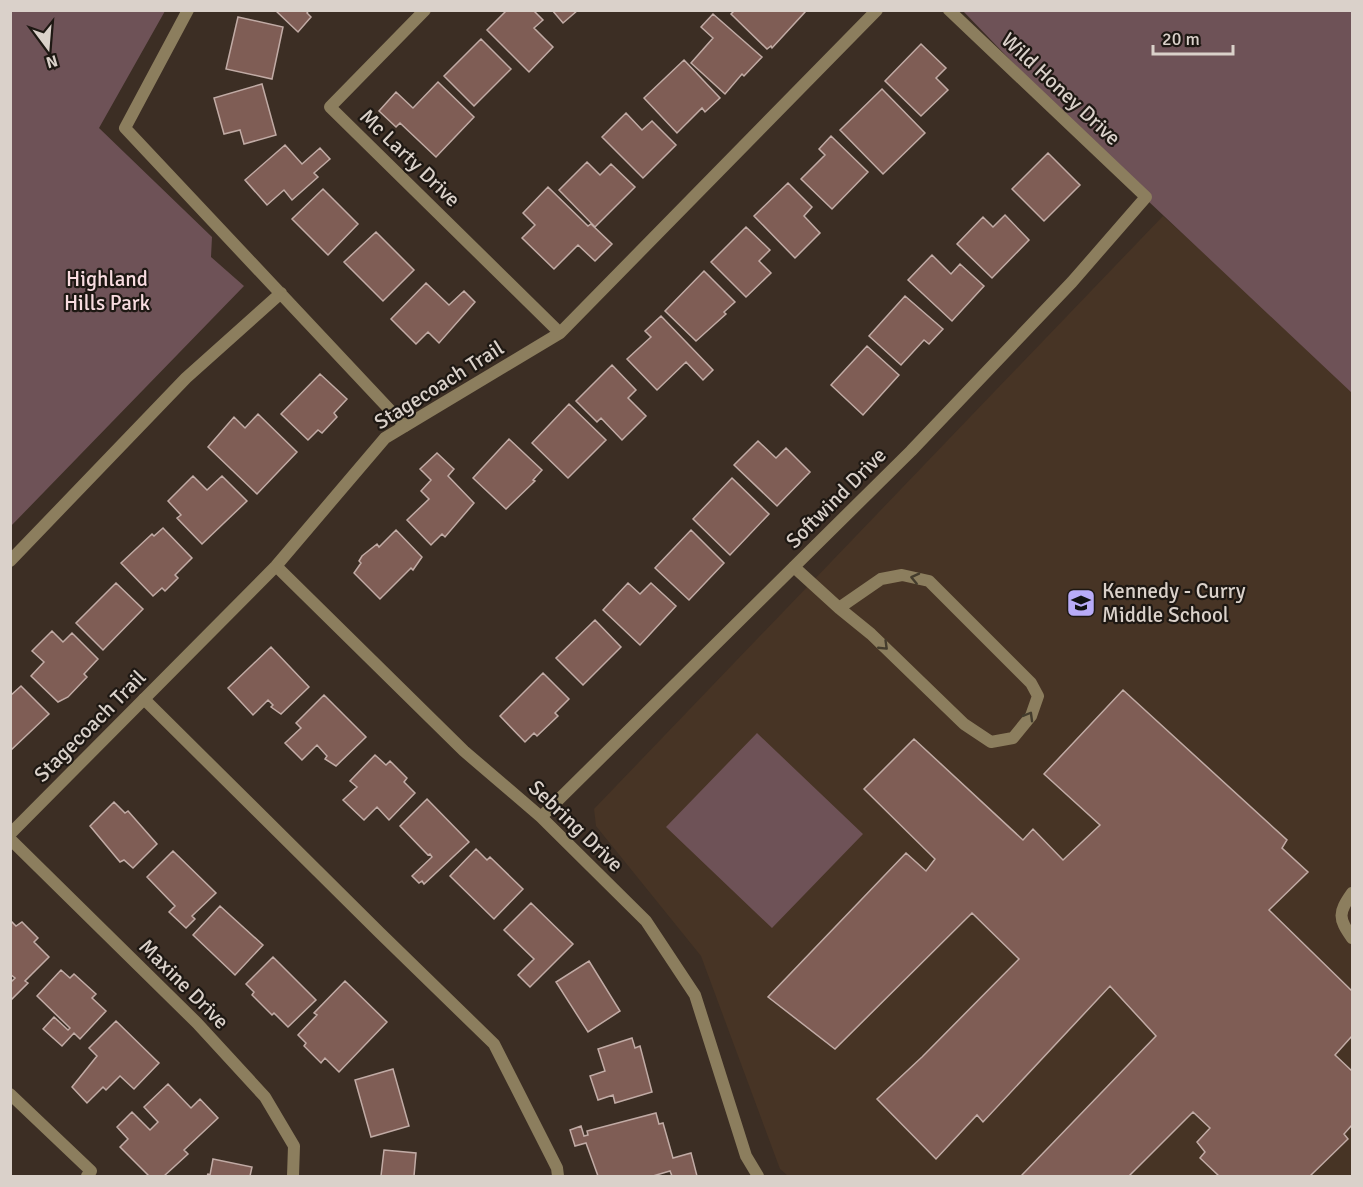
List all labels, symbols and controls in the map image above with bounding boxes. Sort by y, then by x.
north arrow [18,18,78,78]
scale bar [1153,18,1232,56]
street label: Wild Honey Drive [996,27,1126,151]
text: 20 m [1162,28,1200,50]
text: N [44,50,60,73]
street label: Mc Larty Drive [354,104,466,212]
park label: Highland Hills Park [64,266,151,316]
street label: Stagecoach Trail [369,335,509,435]
street label: Softwind Drive [780,442,892,554]
one-way arrow [910,572,920,585]
place label: Kennedy - Curry Middle School [1102,578,1246,628]
school or university icon: Kennedy - Curry Middle School [1065,587,1097,619]
one-way arrow [876,639,887,650]
street label: Stagecoach Trail [29,665,151,787]
one-way arrow [1022,712,1033,722]
street label: Sebring Drive [523,775,629,877]
street label: Maxine Drive [134,934,234,1034]

